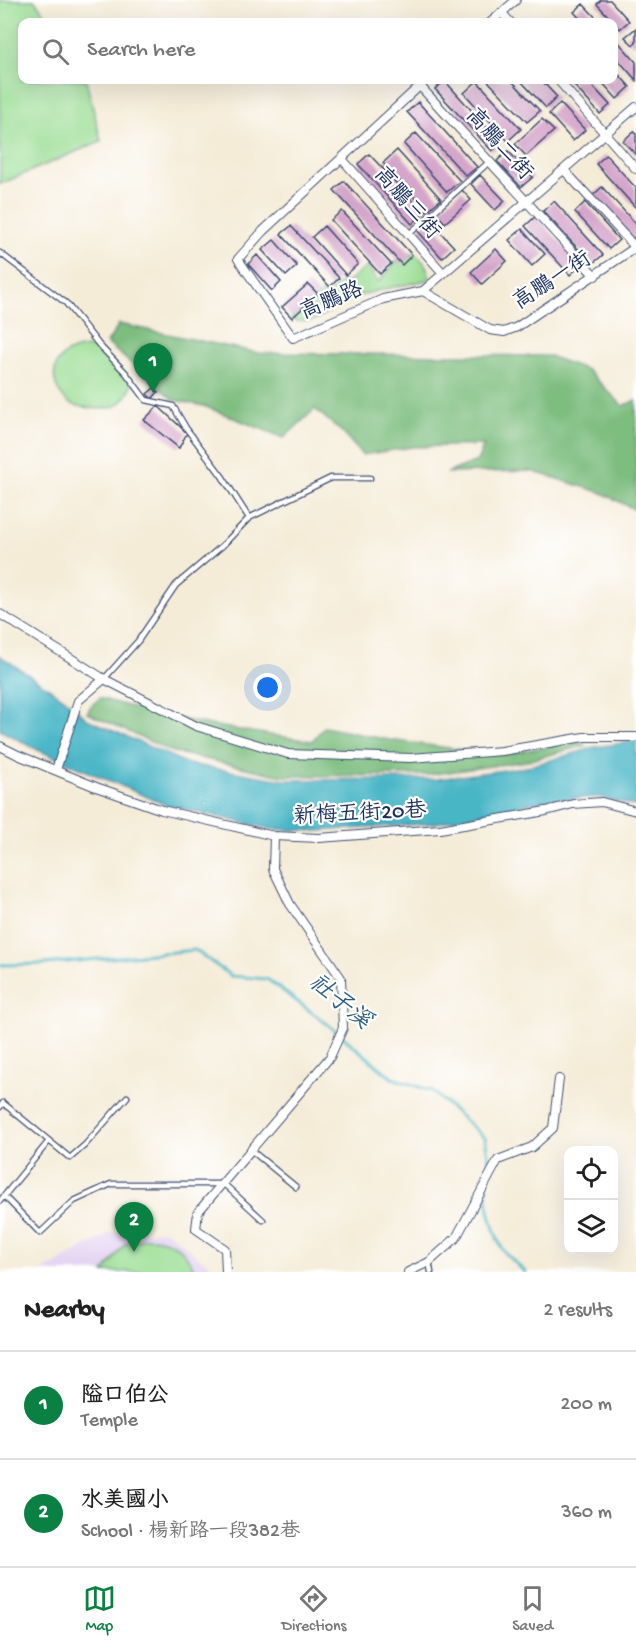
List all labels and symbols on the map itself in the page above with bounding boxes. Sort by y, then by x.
street label: 高鵬二街 [459,103,538,186]
street label: 高鵬三街 [367,162,445,246]
street label: 高鵬一街 [508,246,597,317]
street label: 高鵬路 [296,275,367,327]
pin: 1 [134,344,172,393]
your location [253,673,282,702]
street label: 新梅五街20巷 [293,798,427,831]
water label: 社子溪 [302,968,378,1038]
pin: 2 [114,1202,154,1252]

